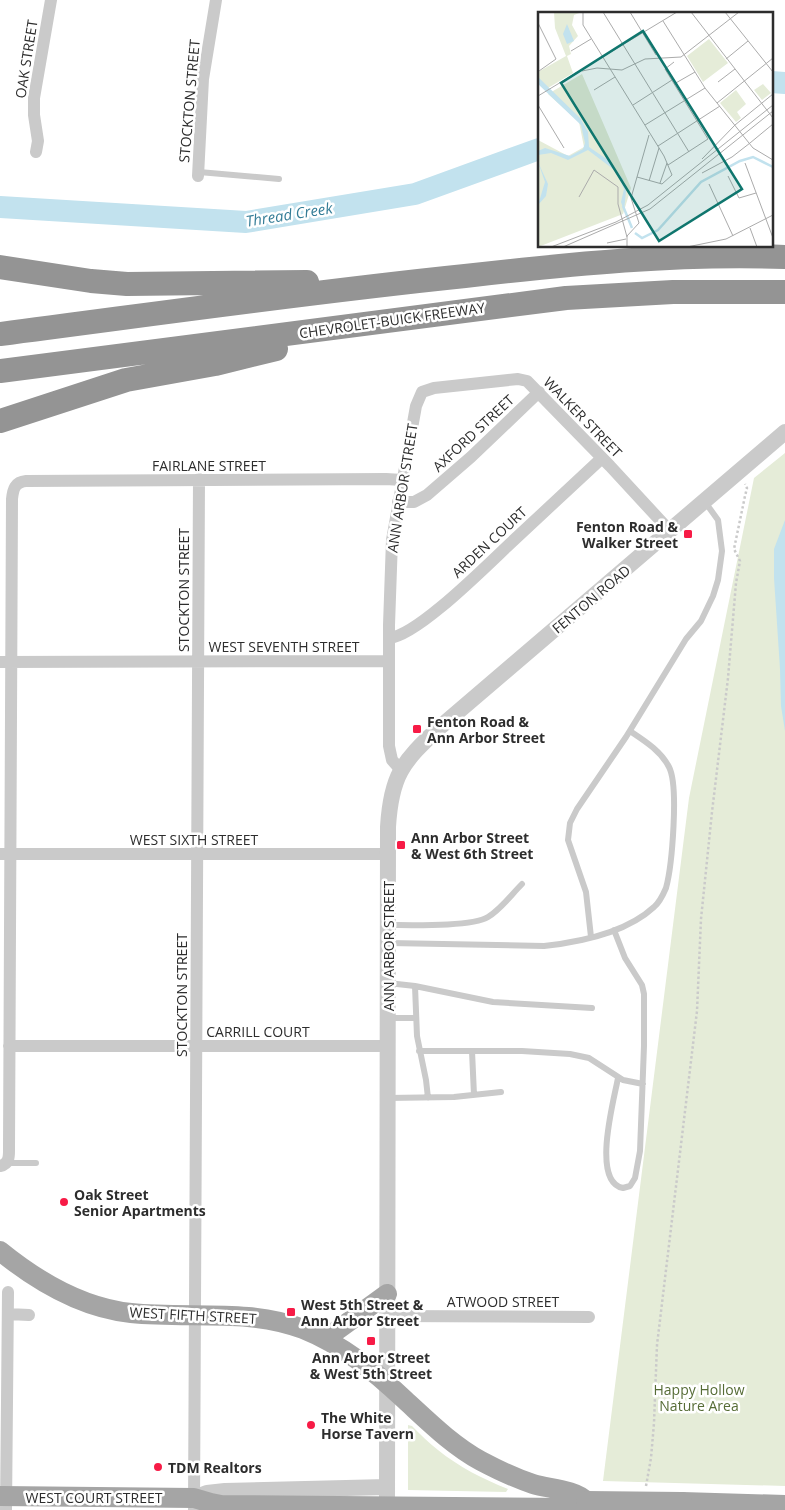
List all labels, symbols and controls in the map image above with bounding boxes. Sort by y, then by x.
inset map [538,12,772,248]
street label: OAK STREET [10,18,42,100]
street label: STOCKTON STREET [174,38,204,163]
water label: Thread Creek [244,197,334,231]
street label: CHEVROLET-BUICK FREEWAY [298,298,486,342]
street label: WALKER STREET [540,373,627,462]
street label: AXFORD STREET [428,390,518,476]
street label: ANN ARBOR STREET [382,422,422,554]
street label: FAIRLANE STREET [152,456,266,475]
street label: ARDEN COURT [447,502,531,582]
place label: Fenton Road & Walker Street [576,517,678,552]
street label: STOCKTON STREET [174,528,193,652]
marker: Fenton Road & Walker Street [682,528,694,540]
street label: FENTON ROAD [548,561,634,637]
street label: WEST SEVENTH STREET [209,637,360,656]
place label: Fenton Road & Ann Arbor Street [427,712,545,747]
marker: Fenton Road & Ann Arbor Street [411,723,423,735]
place label: Ann Arbor Street & West 6th Street [411,828,533,863]
street label: WEST SIXTH STREET [130,830,258,849]
marker: Ann Arbor Street & West 6th Street [395,839,407,851]
street label: ANN ARBOR STREET [379,880,398,1011]
street label: STOCKTON STREET [172,933,191,1057]
street label: CARRILL COURT [206,1022,310,1041]
place label: Oak Street Senior Apartments [74,1185,206,1220]
marker: Oak Street Senior Apartments [58,1196,70,1208]
street label: ATWOOD STREET [447,1292,559,1311]
place label: West 5th Street & Ann Arbor Street [301,1295,424,1330]
street label: WEST FIFTH STREET [129,1302,257,1328]
marker: West 5th Street & Ann Arbor Street [285,1306,297,1318]
marker: Ann Arbor Street & West 5th Street [365,1335,377,1347]
place label: Ann Arbor Street & West 5th Street [310,1348,432,1383]
park label: Happy Hollow Nature Area [654,1380,745,1415]
place label: The White Horse Tavern [321,1408,414,1443]
marker: The White Horse Tavern [305,1419,317,1431]
place label: TDM Realtors [168,1458,262,1477]
marker: TDM Realtors [152,1461,164,1473]
street label: WEST COURT STREET [26,1488,163,1507]

